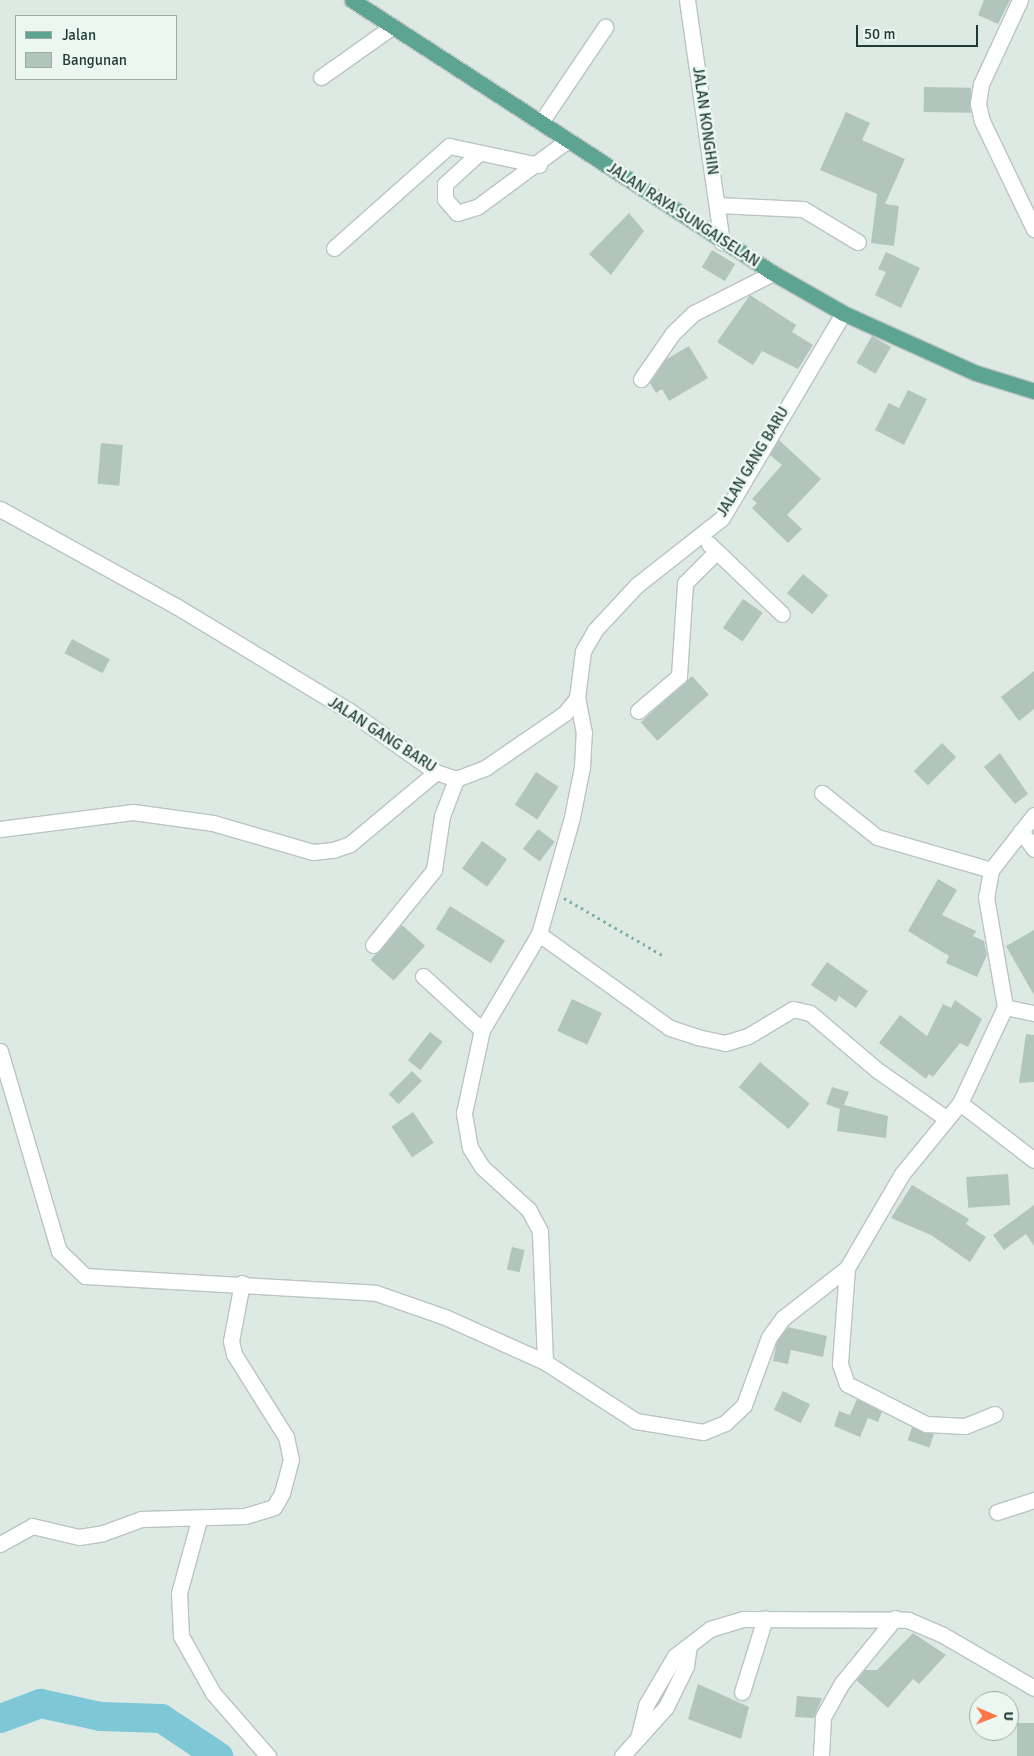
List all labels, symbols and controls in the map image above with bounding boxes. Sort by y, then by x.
legend [15,15,178,80]
scale bar [859,15,982,47]
text: 50 m [864,25,895,43]
text: Jalan [62,26,96,44]
text: Bangunan [62,51,127,69]
street label: JALAN KONGHIN [688,66,722,176]
street label: JALAN RAYA SUNGAISELAN [603,159,763,271]
street label: JALAN GANG BARU [713,404,793,520]
street label: JALAN GANG BARU [325,693,439,777]
north arrow [969,1691,1019,1741]
text: U [1000,1711,1017,1721]

